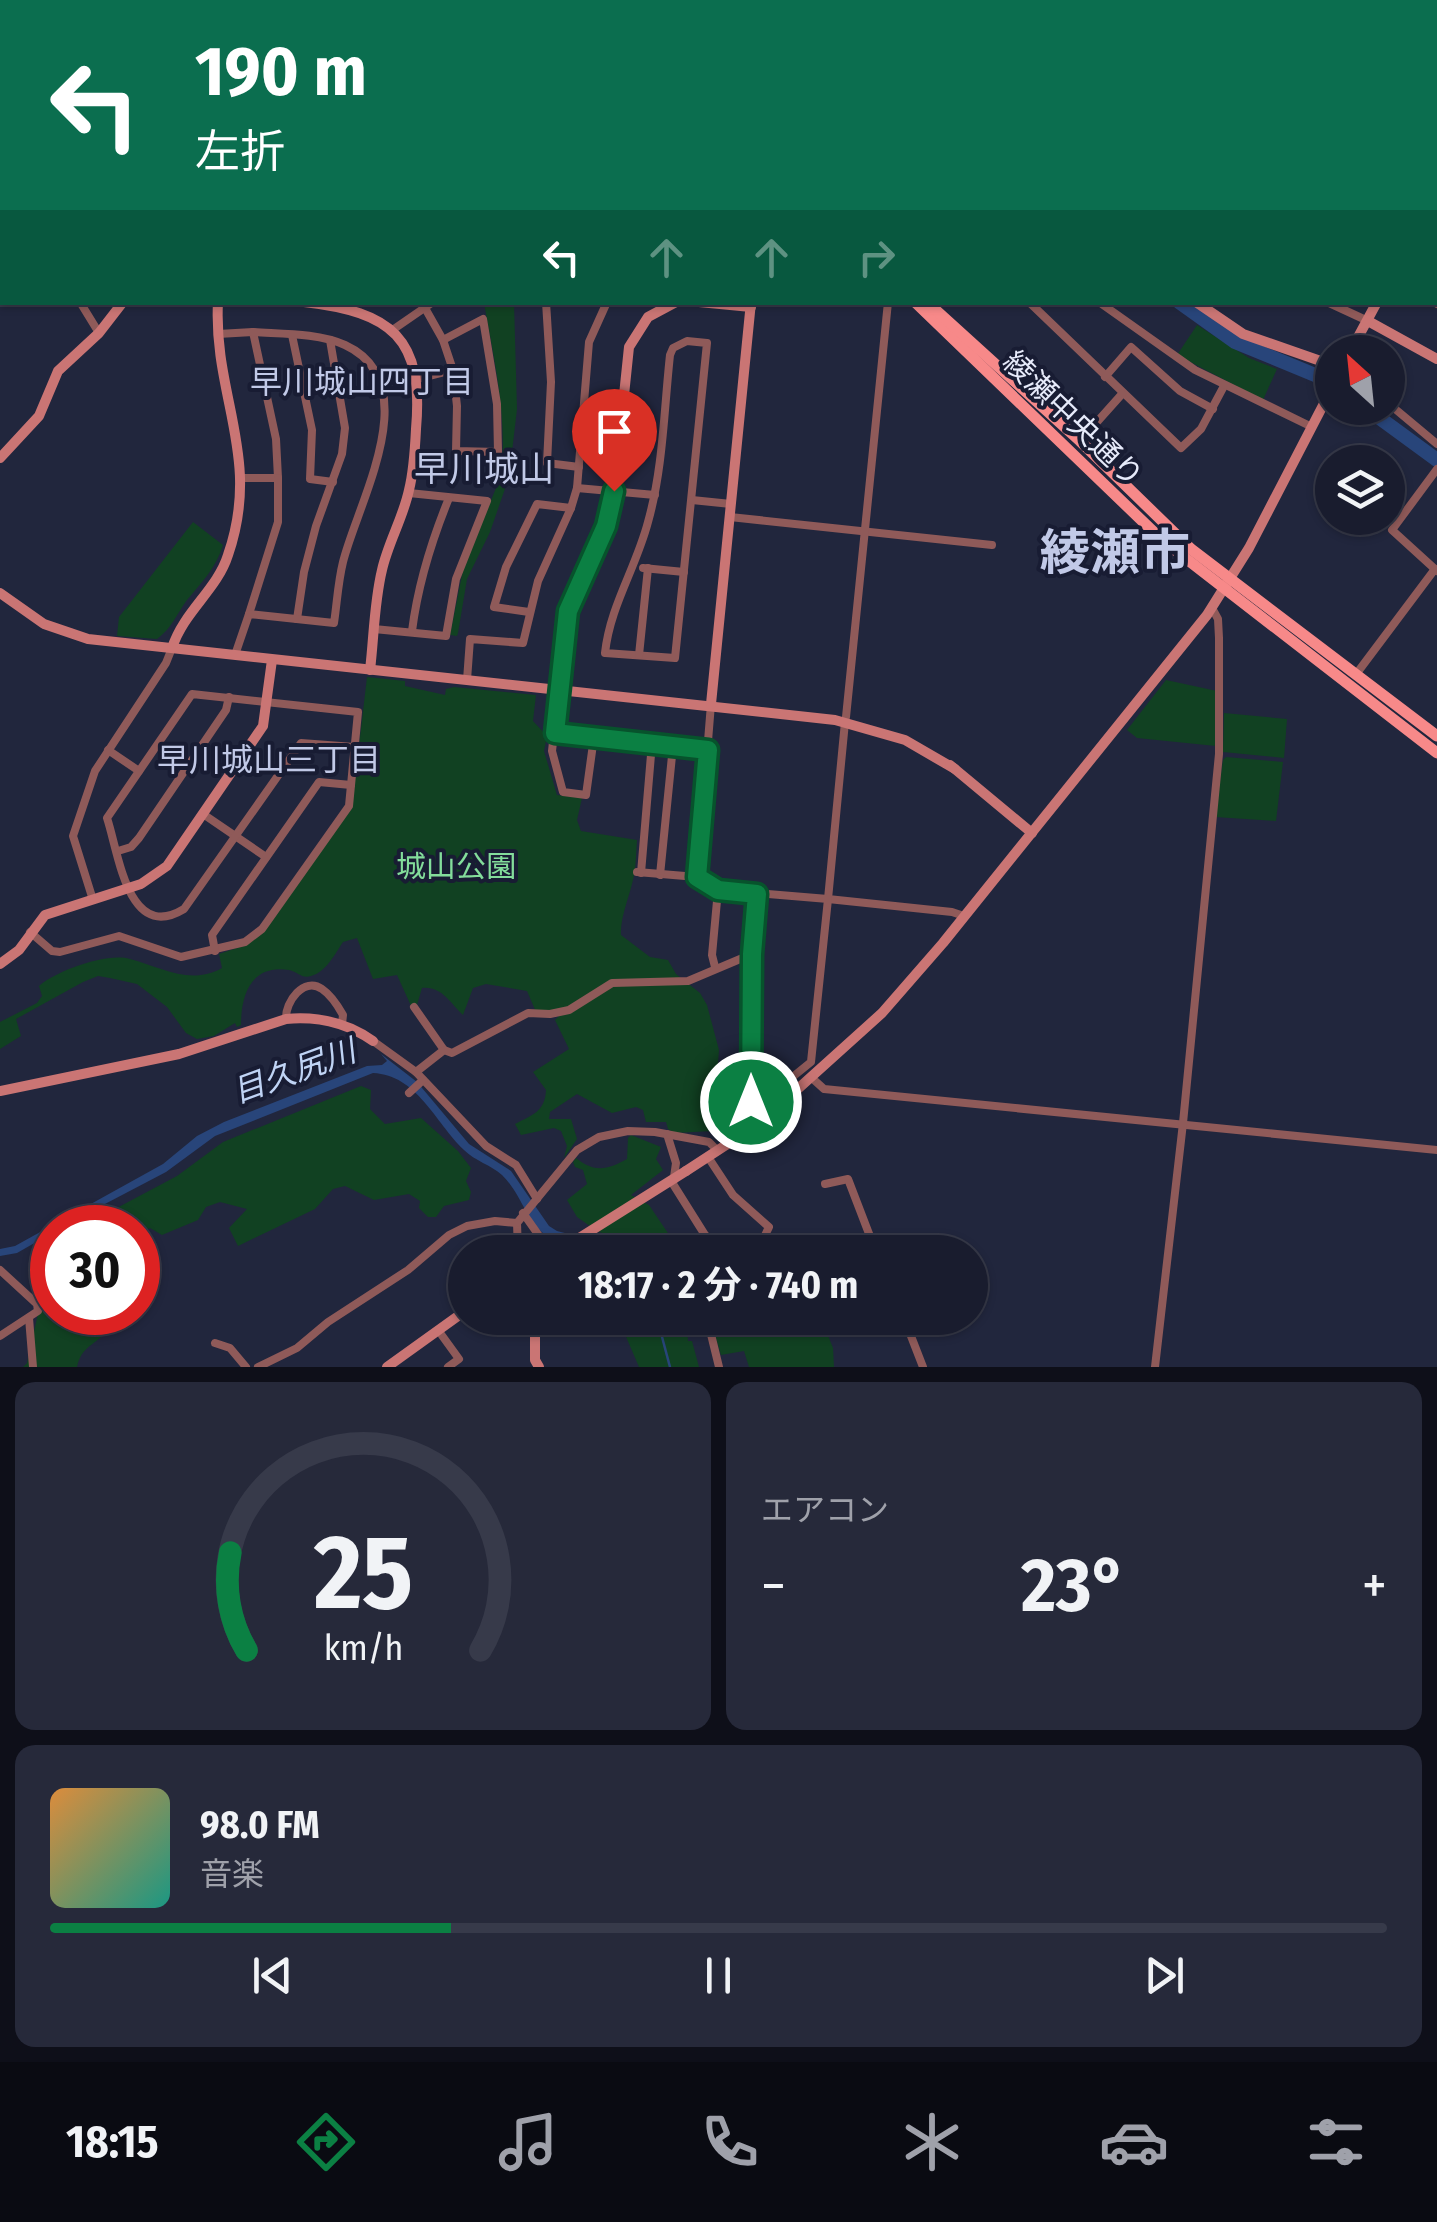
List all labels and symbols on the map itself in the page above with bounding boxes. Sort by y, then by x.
north arrow [1315,335,1405,425]
street label: 綾瀬中央通り [996,344,1150,494]
district label: 早川城山四丁目 [250,363,474,401]
pin [572,389,657,492]
district label: 早川城山 [414,448,554,490]
district label: 綾瀬市 [1040,523,1190,583]
district label: 早川城山三丁目 [157,741,381,779]
park label: 城山公園 [396,849,516,885]
water label: 目久尻川 [227,1030,363,1111]
position arrow [699,1050,803,1154]
speed limit sign: 30 [30,1205,160,1335]

